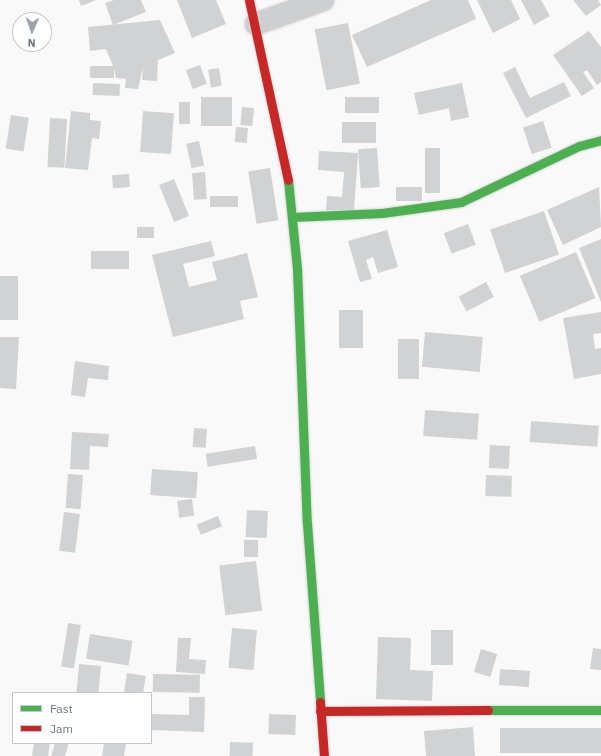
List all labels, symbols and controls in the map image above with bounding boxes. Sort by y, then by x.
north arrow [12,12,52,52]
text: N [27,36,36,50]
legend [12,692,152,744]
text: Fast [50,701,73,716]
text: Jam [50,721,73,736]

